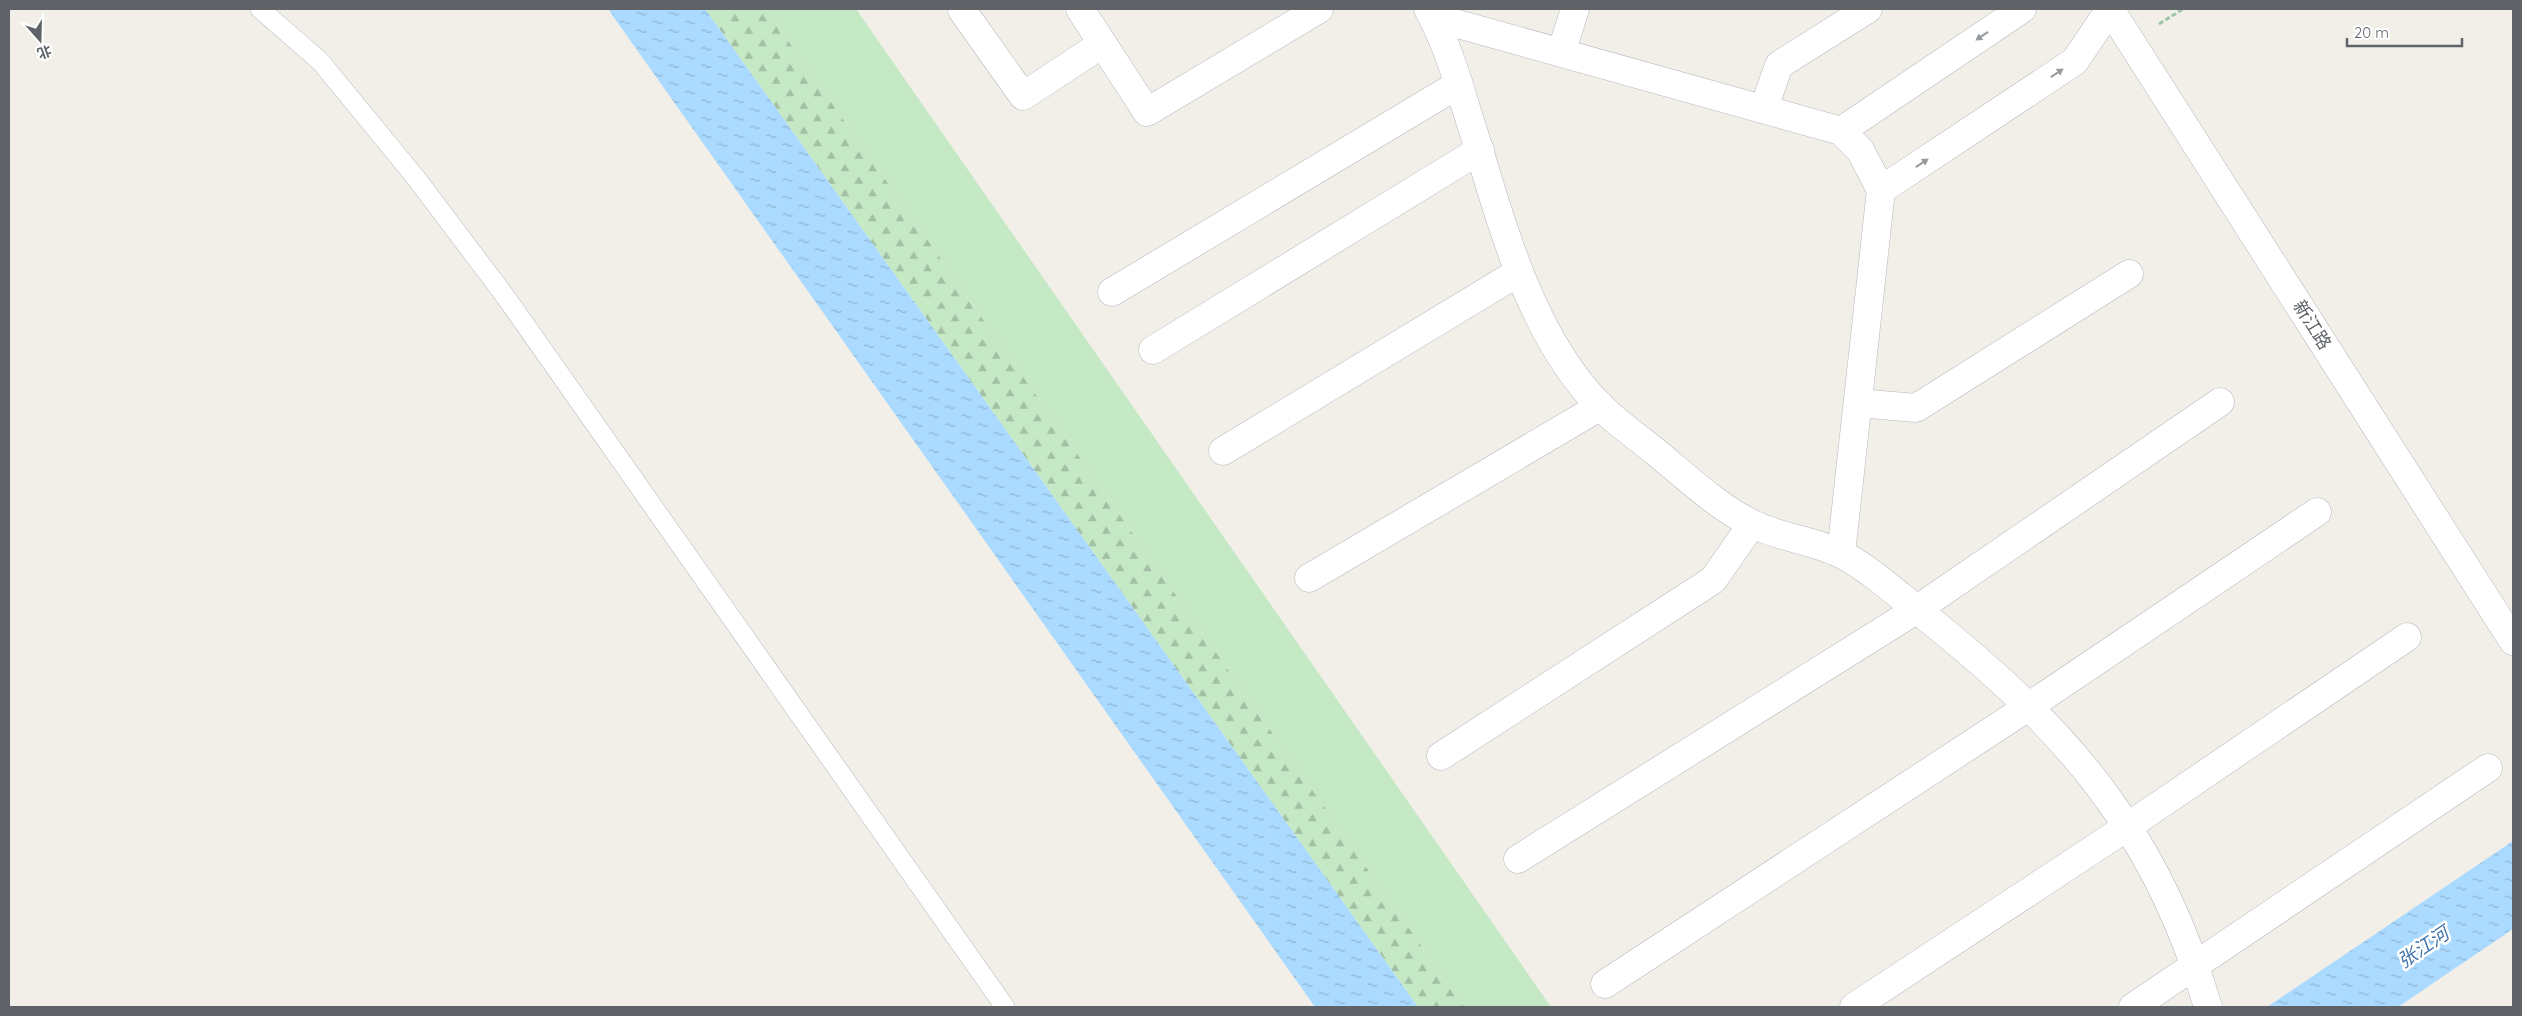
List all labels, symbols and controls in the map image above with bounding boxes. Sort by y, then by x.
north arrow [15,15,65,65]
scale bar [2347,15,2462,47]
text: 20 m [2354,23,2389,42]
one-way arrow [1975,31,1989,41]
text: 北 [35,41,54,63]
one-way arrow [2050,68,2064,78]
one-way arrow [1915,158,1928,168]
street label: 新江路 [2288,296,2336,354]
water label: 张江河 [2393,919,2457,973]

